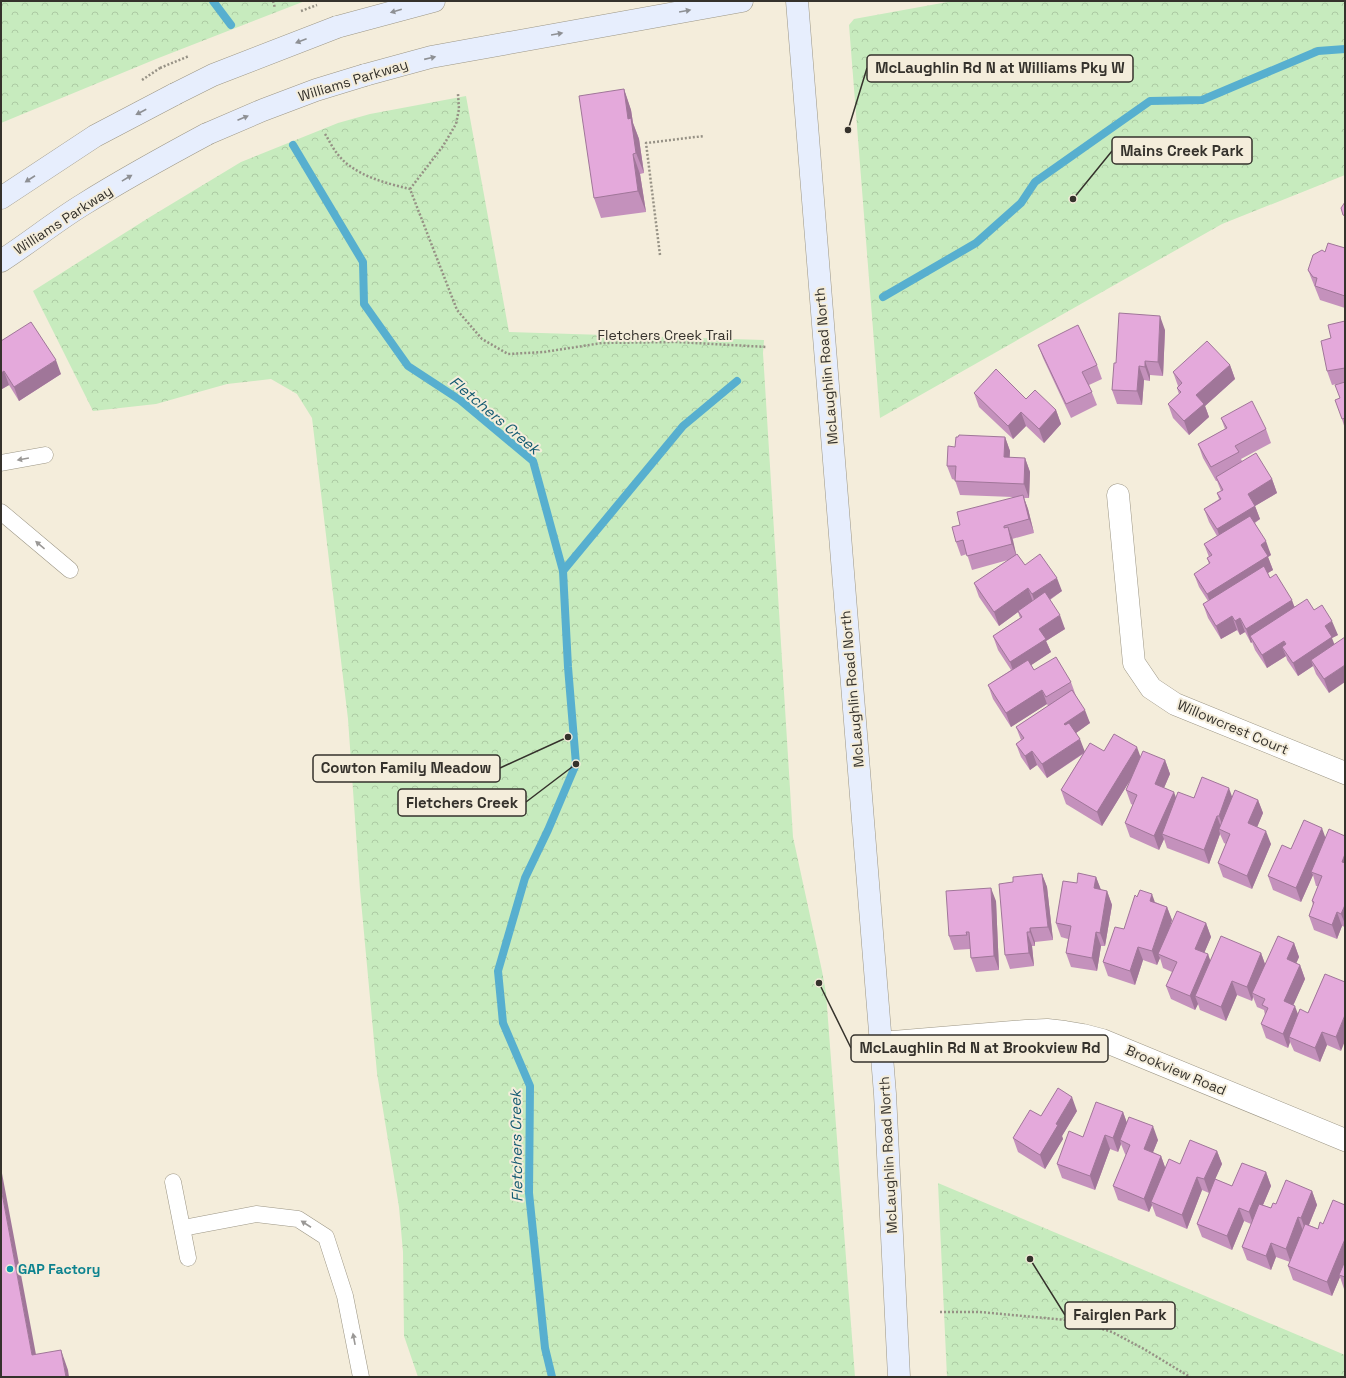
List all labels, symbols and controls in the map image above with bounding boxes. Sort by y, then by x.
one-way arrow [390,8,402,14]
one-way arrow [679,8,692,14]
one-way arrow [551,31,564,37]
one-way arrow [294,39,306,45]
street label: Williams Parkway [296,55,410,105]
one-way arrow [423,55,436,61]
callout: McLaughlin Rd N at Williams Pky W [867,55,1133,82]
text: McLaughlin Rd N at Williams Pky W [875,58,1125,77]
one-way arrow [135,109,146,115]
one-way arrow [237,115,249,121]
callout: Mains Creek Park [1112,137,1252,164]
text: Mains Creek Park [1120,141,1244,160]
one-way arrow [121,175,133,182]
one-way arrow [24,176,35,183]
street label: Williams Parkway [10,181,116,259]
street label: McLaughlin Road North [810,287,842,445]
street label: Fletchers Creek Trail [597,326,733,344]
water label: Fletchers Creek [446,372,546,460]
one-way arrow [17,456,29,462]
one-way arrow [35,540,45,549]
street label: McLaughlin Road North [836,610,868,768]
street label: Willowcrest Court [1175,695,1291,759]
callout: Cowton Family Meadow [313,755,500,782]
text: Cowton Family Meadow [321,758,492,777]
callout: Fletchers Creek [398,789,526,816]
text: Fletchers Creek [406,793,519,812]
callout: McLaughlin Rd N at Brookview Rd [851,1035,1108,1062]
text: McLaughlin Rd N at Brookview Rd [859,1038,1101,1057]
street label: Brookview Road [1123,1041,1229,1099]
street label: McLaughlin Road North [875,1076,901,1234]
water label: Fletchers Creek [505,1088,526,1202]
one-way arrow [300,1220,311,1228]
place label: GAP Factory [18,1260,100,1278]
marker: GAP Factory [5,1264,15,1274]
callout: Fairglen Park [1065,1302,1175,1329]
text: Fairglen Park [1073,1305,1167,1324]
one-way arrow [351,1333,357,1345]

